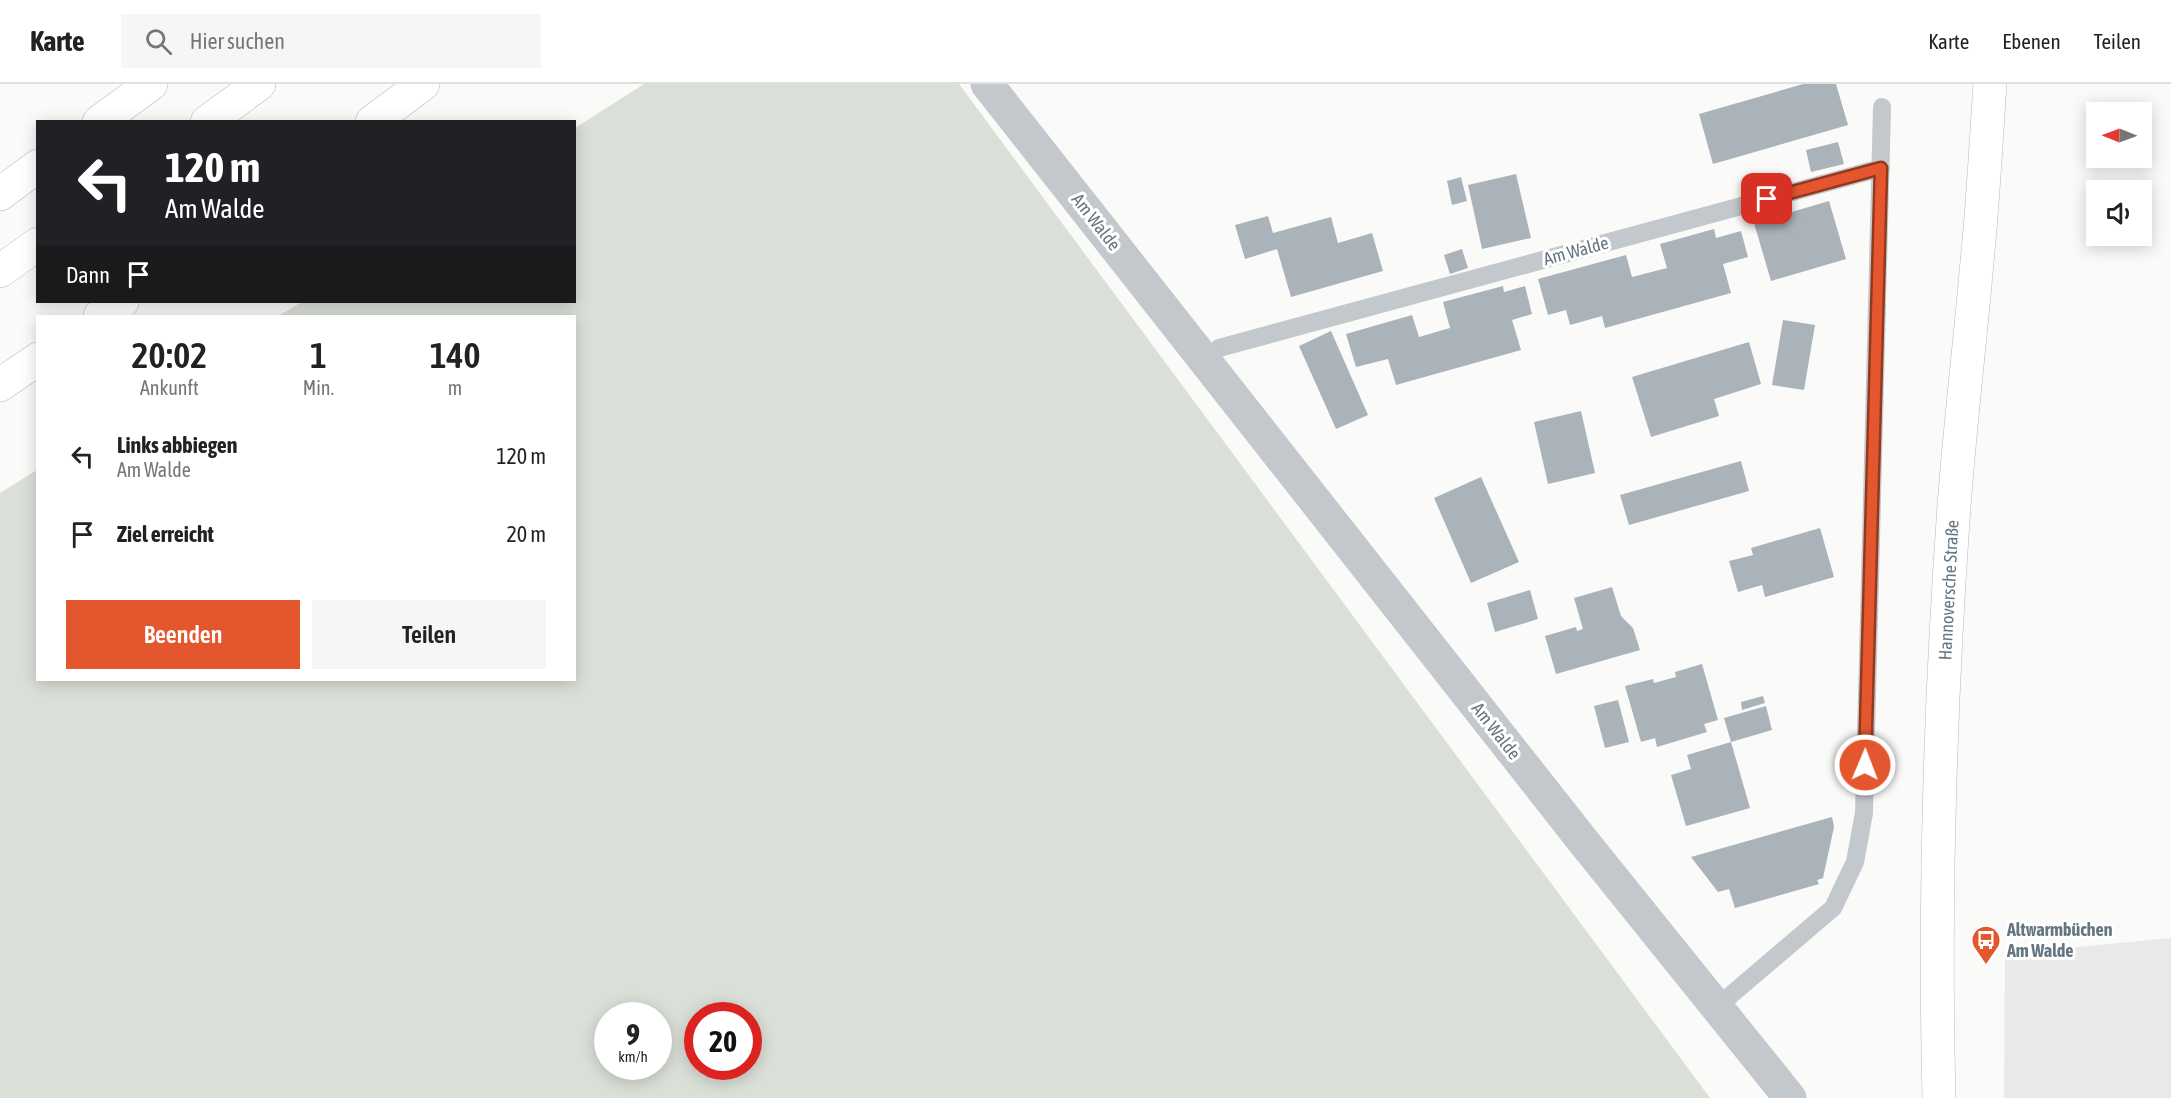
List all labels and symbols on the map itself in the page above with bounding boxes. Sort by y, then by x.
north arrow [2086,102,2152,168]
pin [1741,173,1792,224]
street label: Am Walde [1068,189,1125,254]
street label: Am Walde [1541,232,1611,269]
street label: Hannoversche Straße [1934,519,1963,661]
street label: Am Walde [1468,698,1525,763]
position arrow [1833,733,1897,797]
place label: Altwarmbüchen Am Walde [2006,919,2113,961]
bus stop icon: Altwarmbüchen Am Walde [1970,924,2002,966]
speed limit sign: 20 [684,1002,762,1080]

